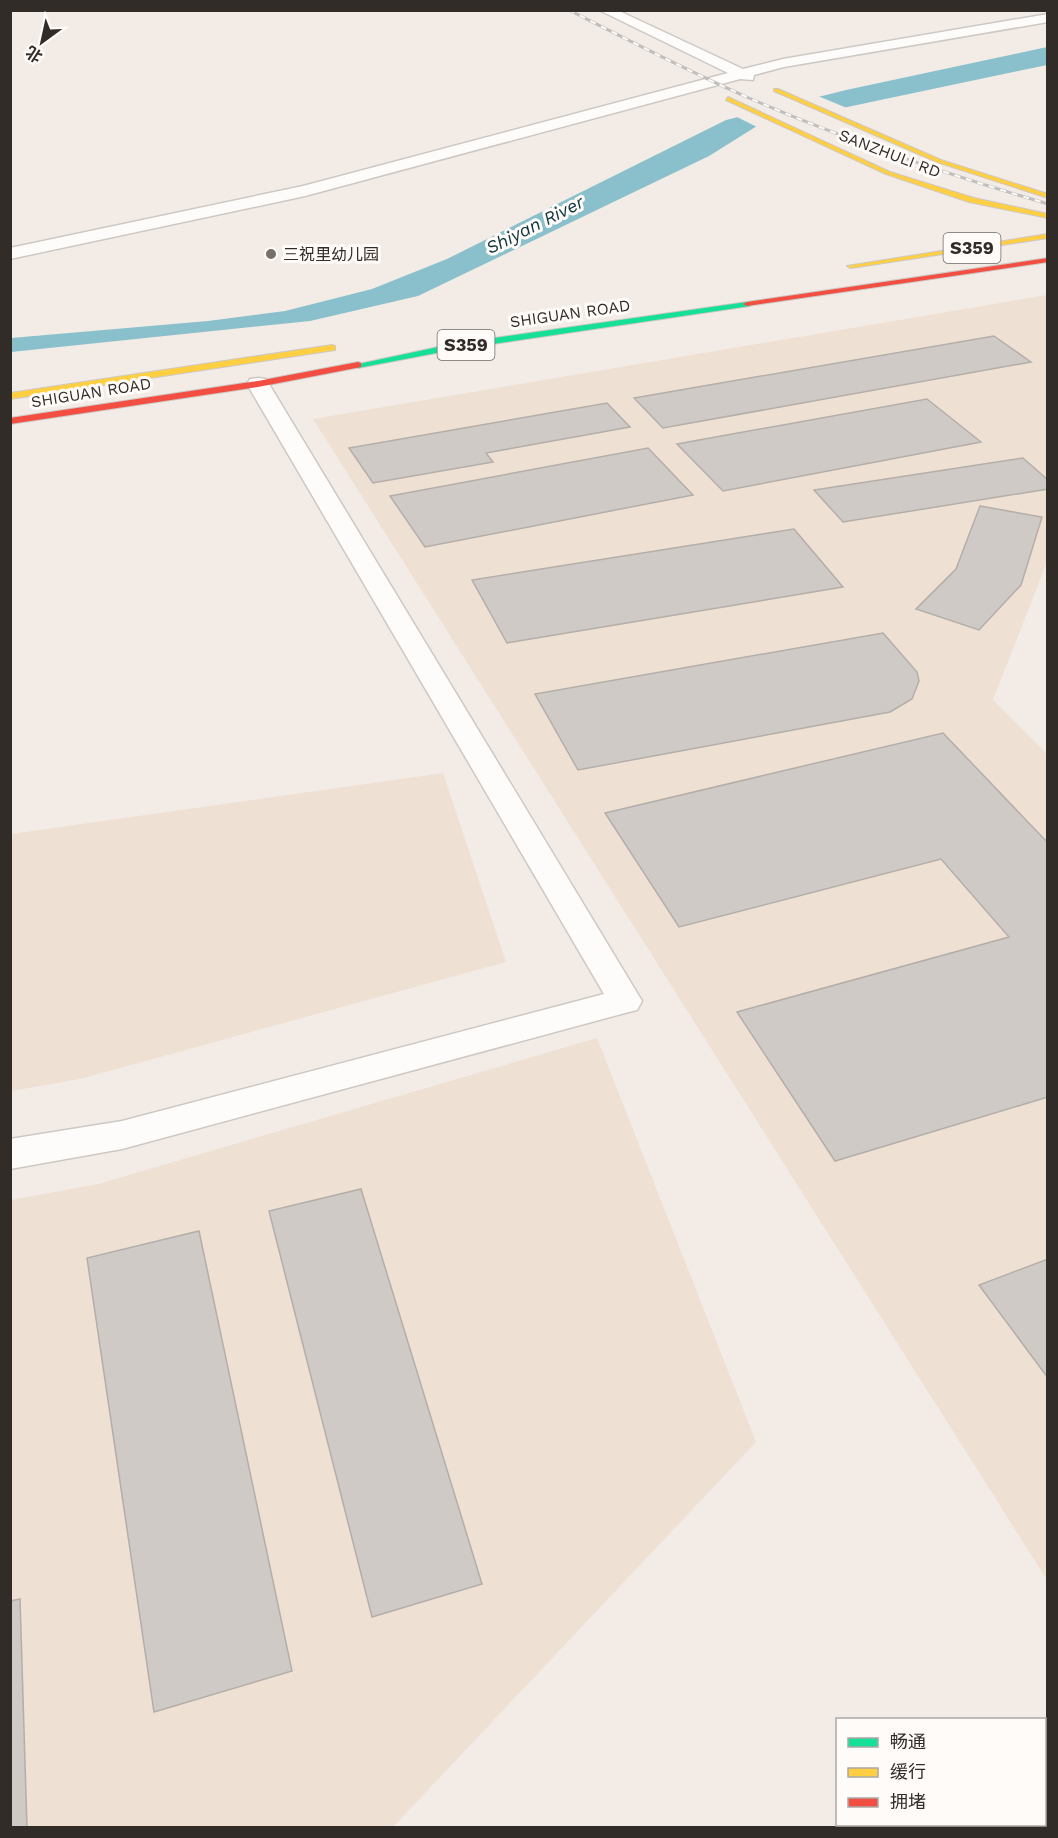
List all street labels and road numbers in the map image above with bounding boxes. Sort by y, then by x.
street label: SANZHULI RD [836,125,943,182]
road number: S359 [944,233,1000,263]
street label: SHIGUAN ROAD [509,296,631,331]
road number: S359 [438,330,494,360]
street label: SHIGUAN ROAD [30,374,152,411]

